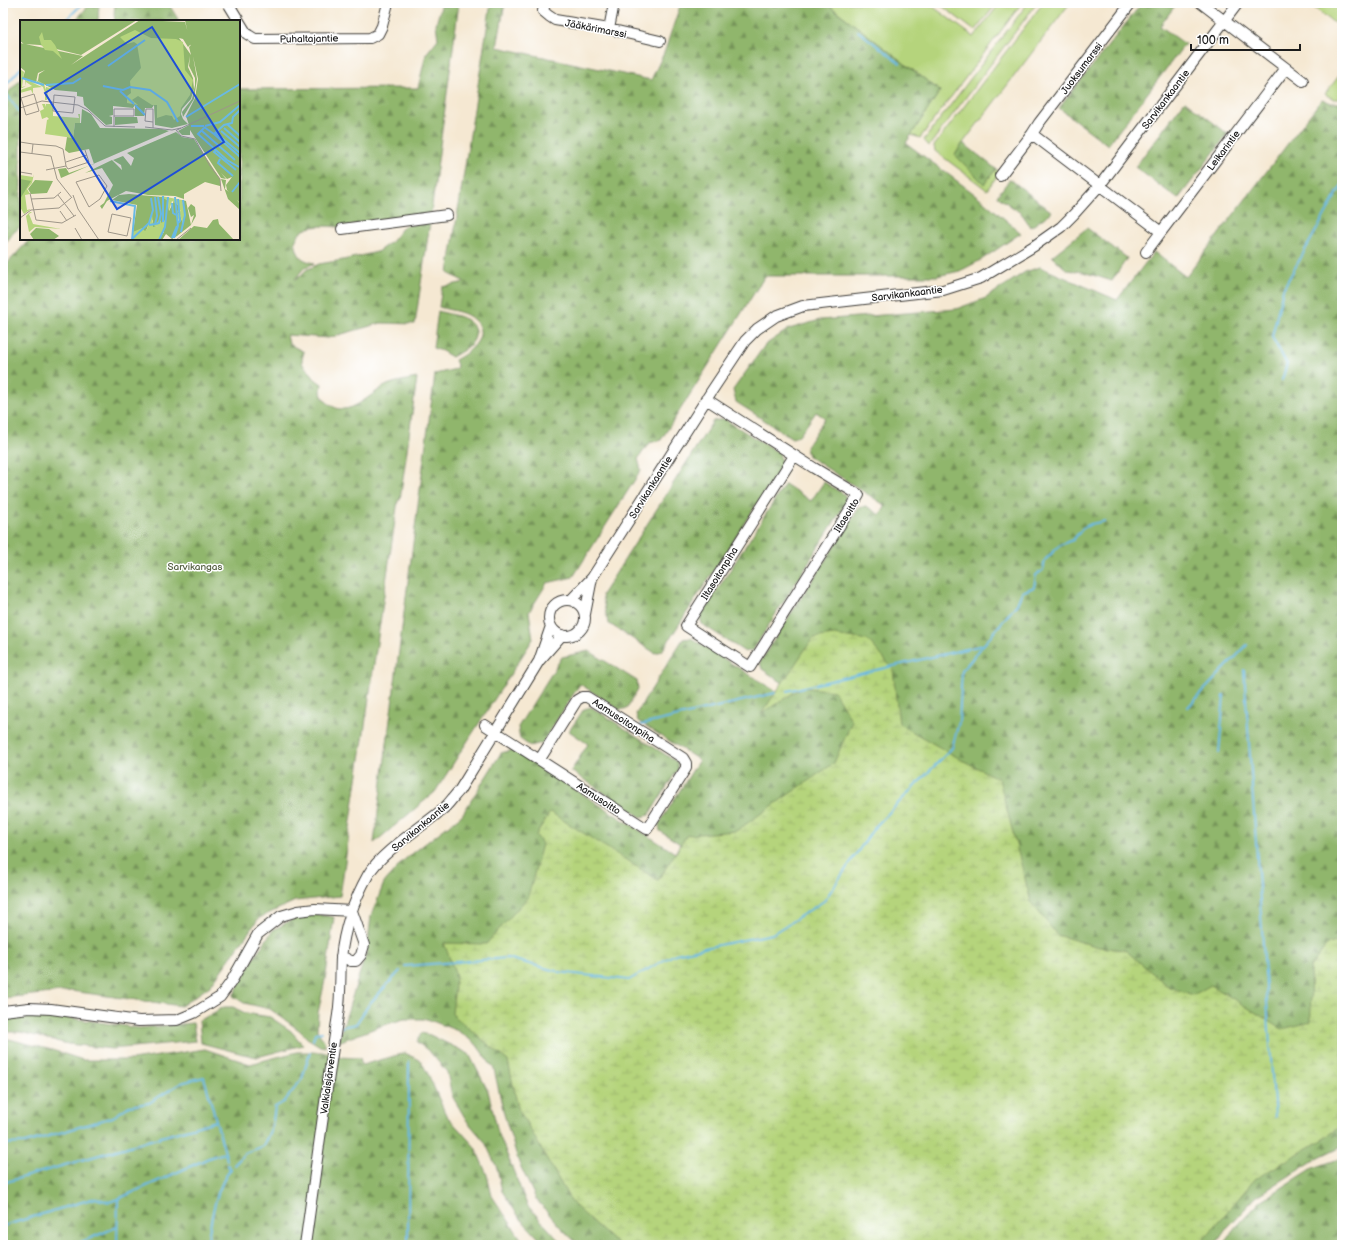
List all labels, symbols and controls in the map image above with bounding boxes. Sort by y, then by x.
street label: Jääkärimarssi [564,17,628,41]
inset map [20,20,240,240]
scale bar [1191,26,1300,52]
street label: Puhaltajantie [280,32,339,46]
text: 100 m [1197,33,1229,48]
street label: Juoksumarssi [1058,40,1105,97]
street label: Sarvikankaantie [1139,67,1192,132]
street label: Leikarintie [1205,128,1243,173]
street label: Sarvikankaantie [871,284,943,304]
street label: Sarvikankaantie [627,454,675,521]
street label: Iltasoitto [832,496,862,535]
street label: Iltasoitonpiha [699,545,741,602]
park label: Sarvikangas [168,561,222,573]
street label: Aamusoitonpiha [590,696,657,746]
street label: Aamusoitto [574,780,623,818]
street label: Sarvikankaantie [389,799,452,854]
street label: Valkiaisjärventie [318,1041,340,1115]

